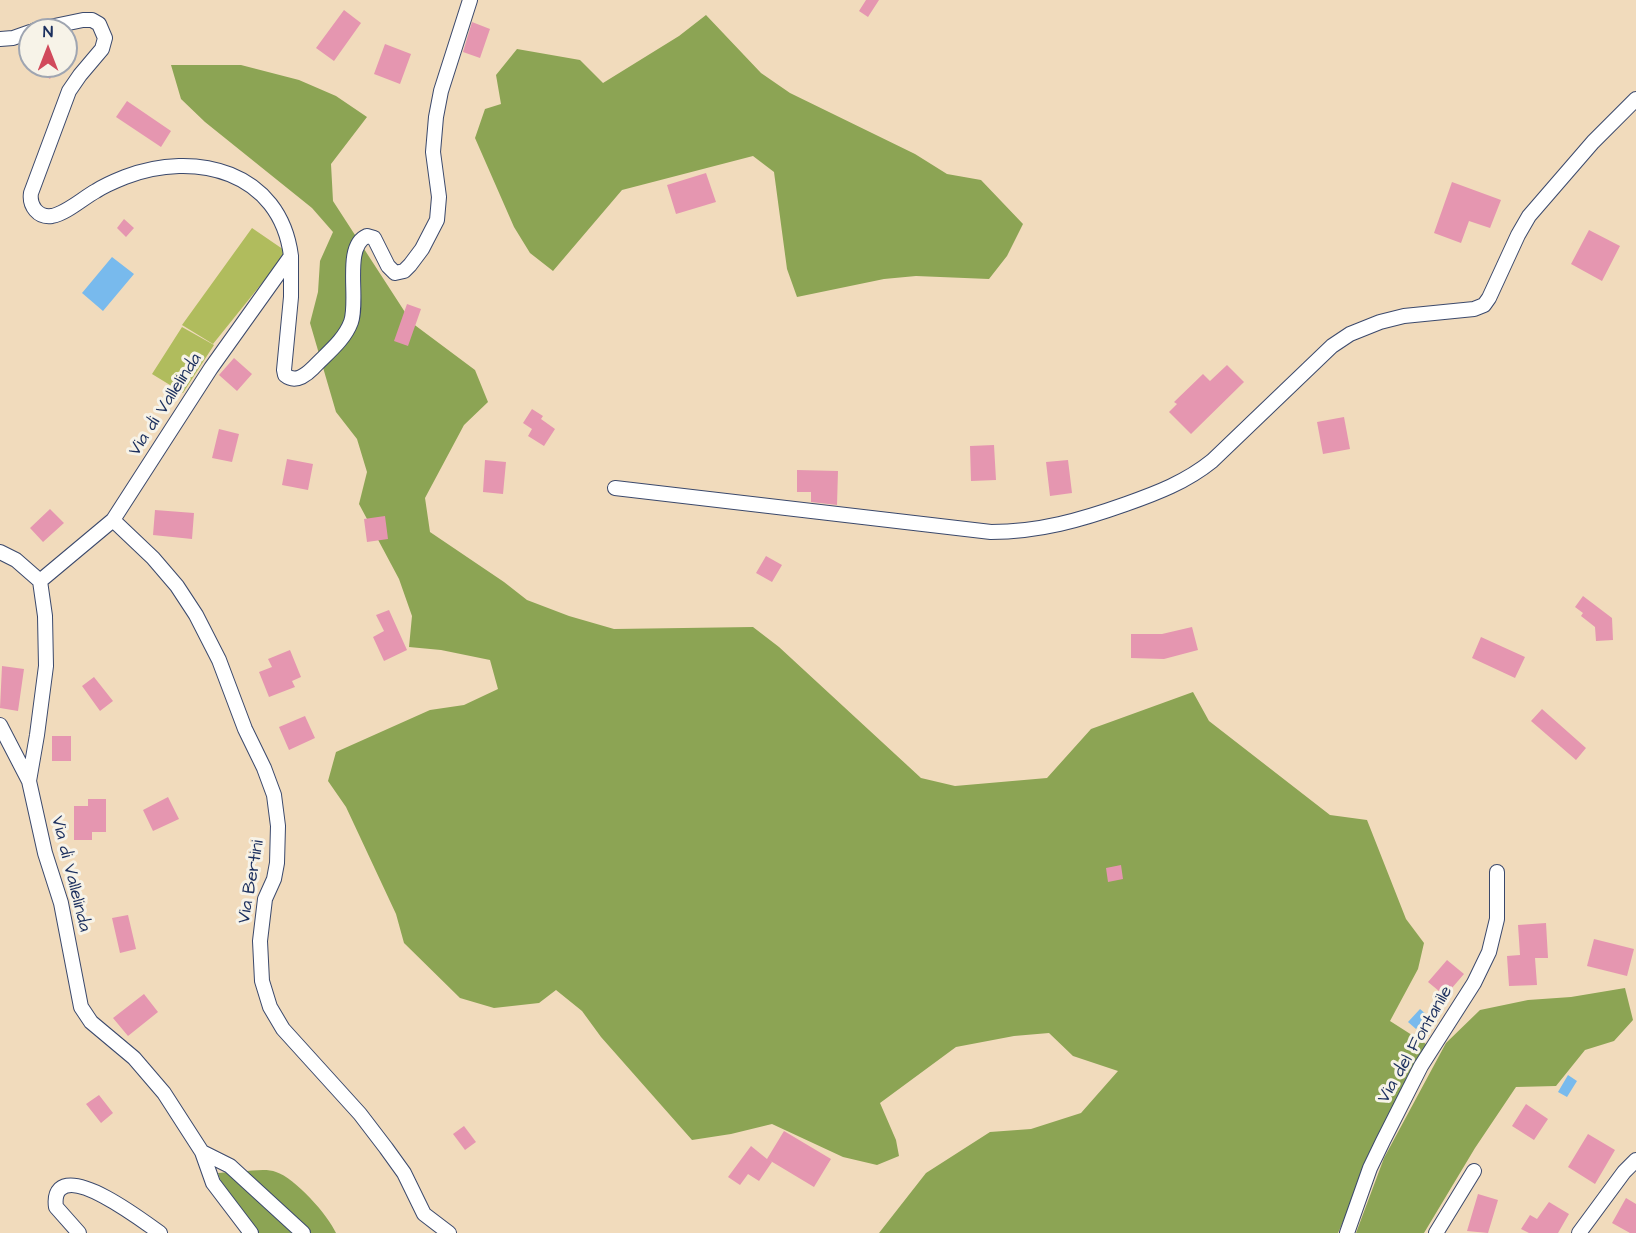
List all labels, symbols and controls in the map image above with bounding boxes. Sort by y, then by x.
north arrow [18,18,78,78]
text: N [43,21,53,43]
street label: Via di Vallelinda [125,350,207,460]
street label: Via di Vallelinda [45,814,95,934]
street label: Via Bertini [234,838,270,926]
street label: Via del Fontanile [1374,983,1458,1107]

